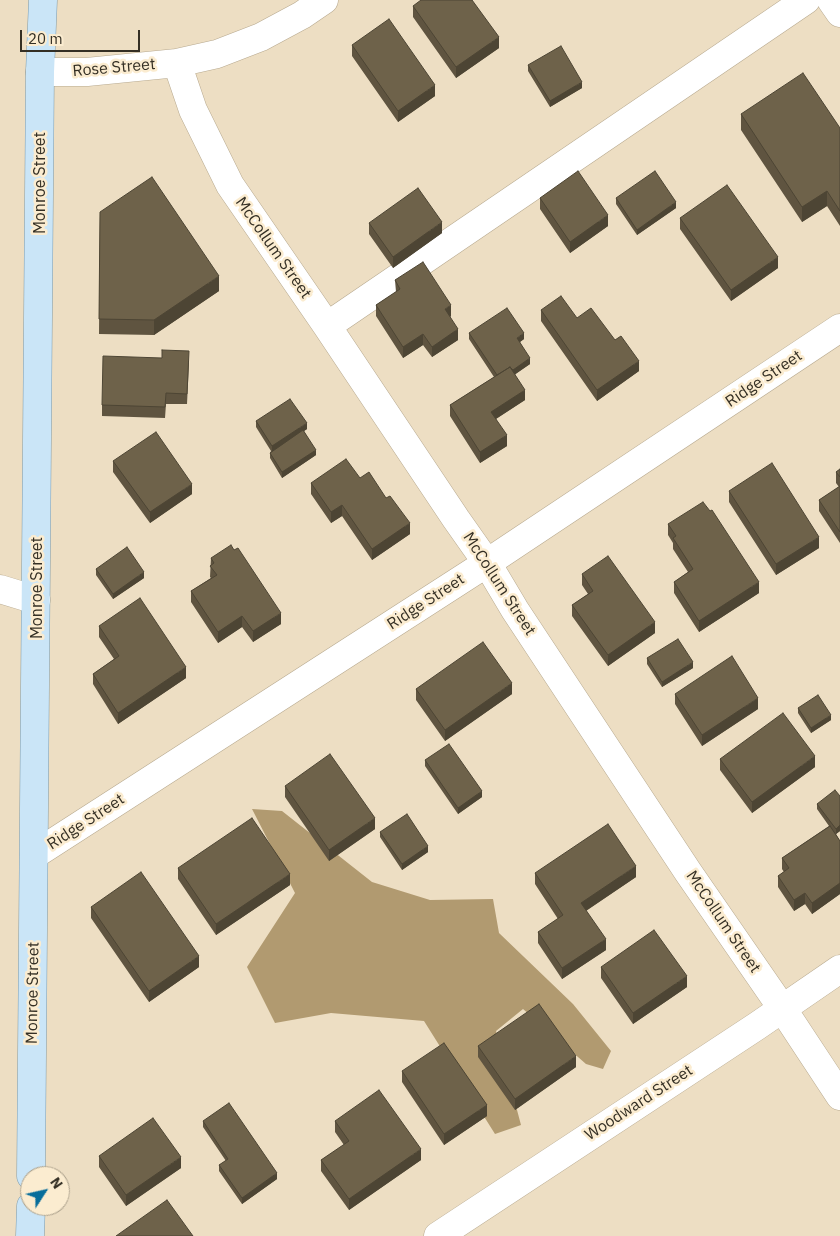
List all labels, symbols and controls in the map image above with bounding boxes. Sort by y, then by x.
scale bar [22,20,142,52]
text: 20 m [28,29,63,48]
street label: Rose Street [72,55,156,81]
street label: Monroe Street [30,132,50,234]
street label: McCollum Street [231,194,315,302]
street label: Ridge Street [722,346,806,412]
street label: McCollum Street [458,529,540,639]
street label: Monroe Street [27,537,47,639]
street label: Ridge Street [384,570,468,634]
street label: Ridge Street [44,790,128,854]
street label: McCollum Street [682,867,764,977]
street label: Monroe Street [23,942,43,1044]
street label: Woodward Street [582,1061,696,1145]
north arrow [20,1166,70,1216]
text: N [46,1174,67,1192]

